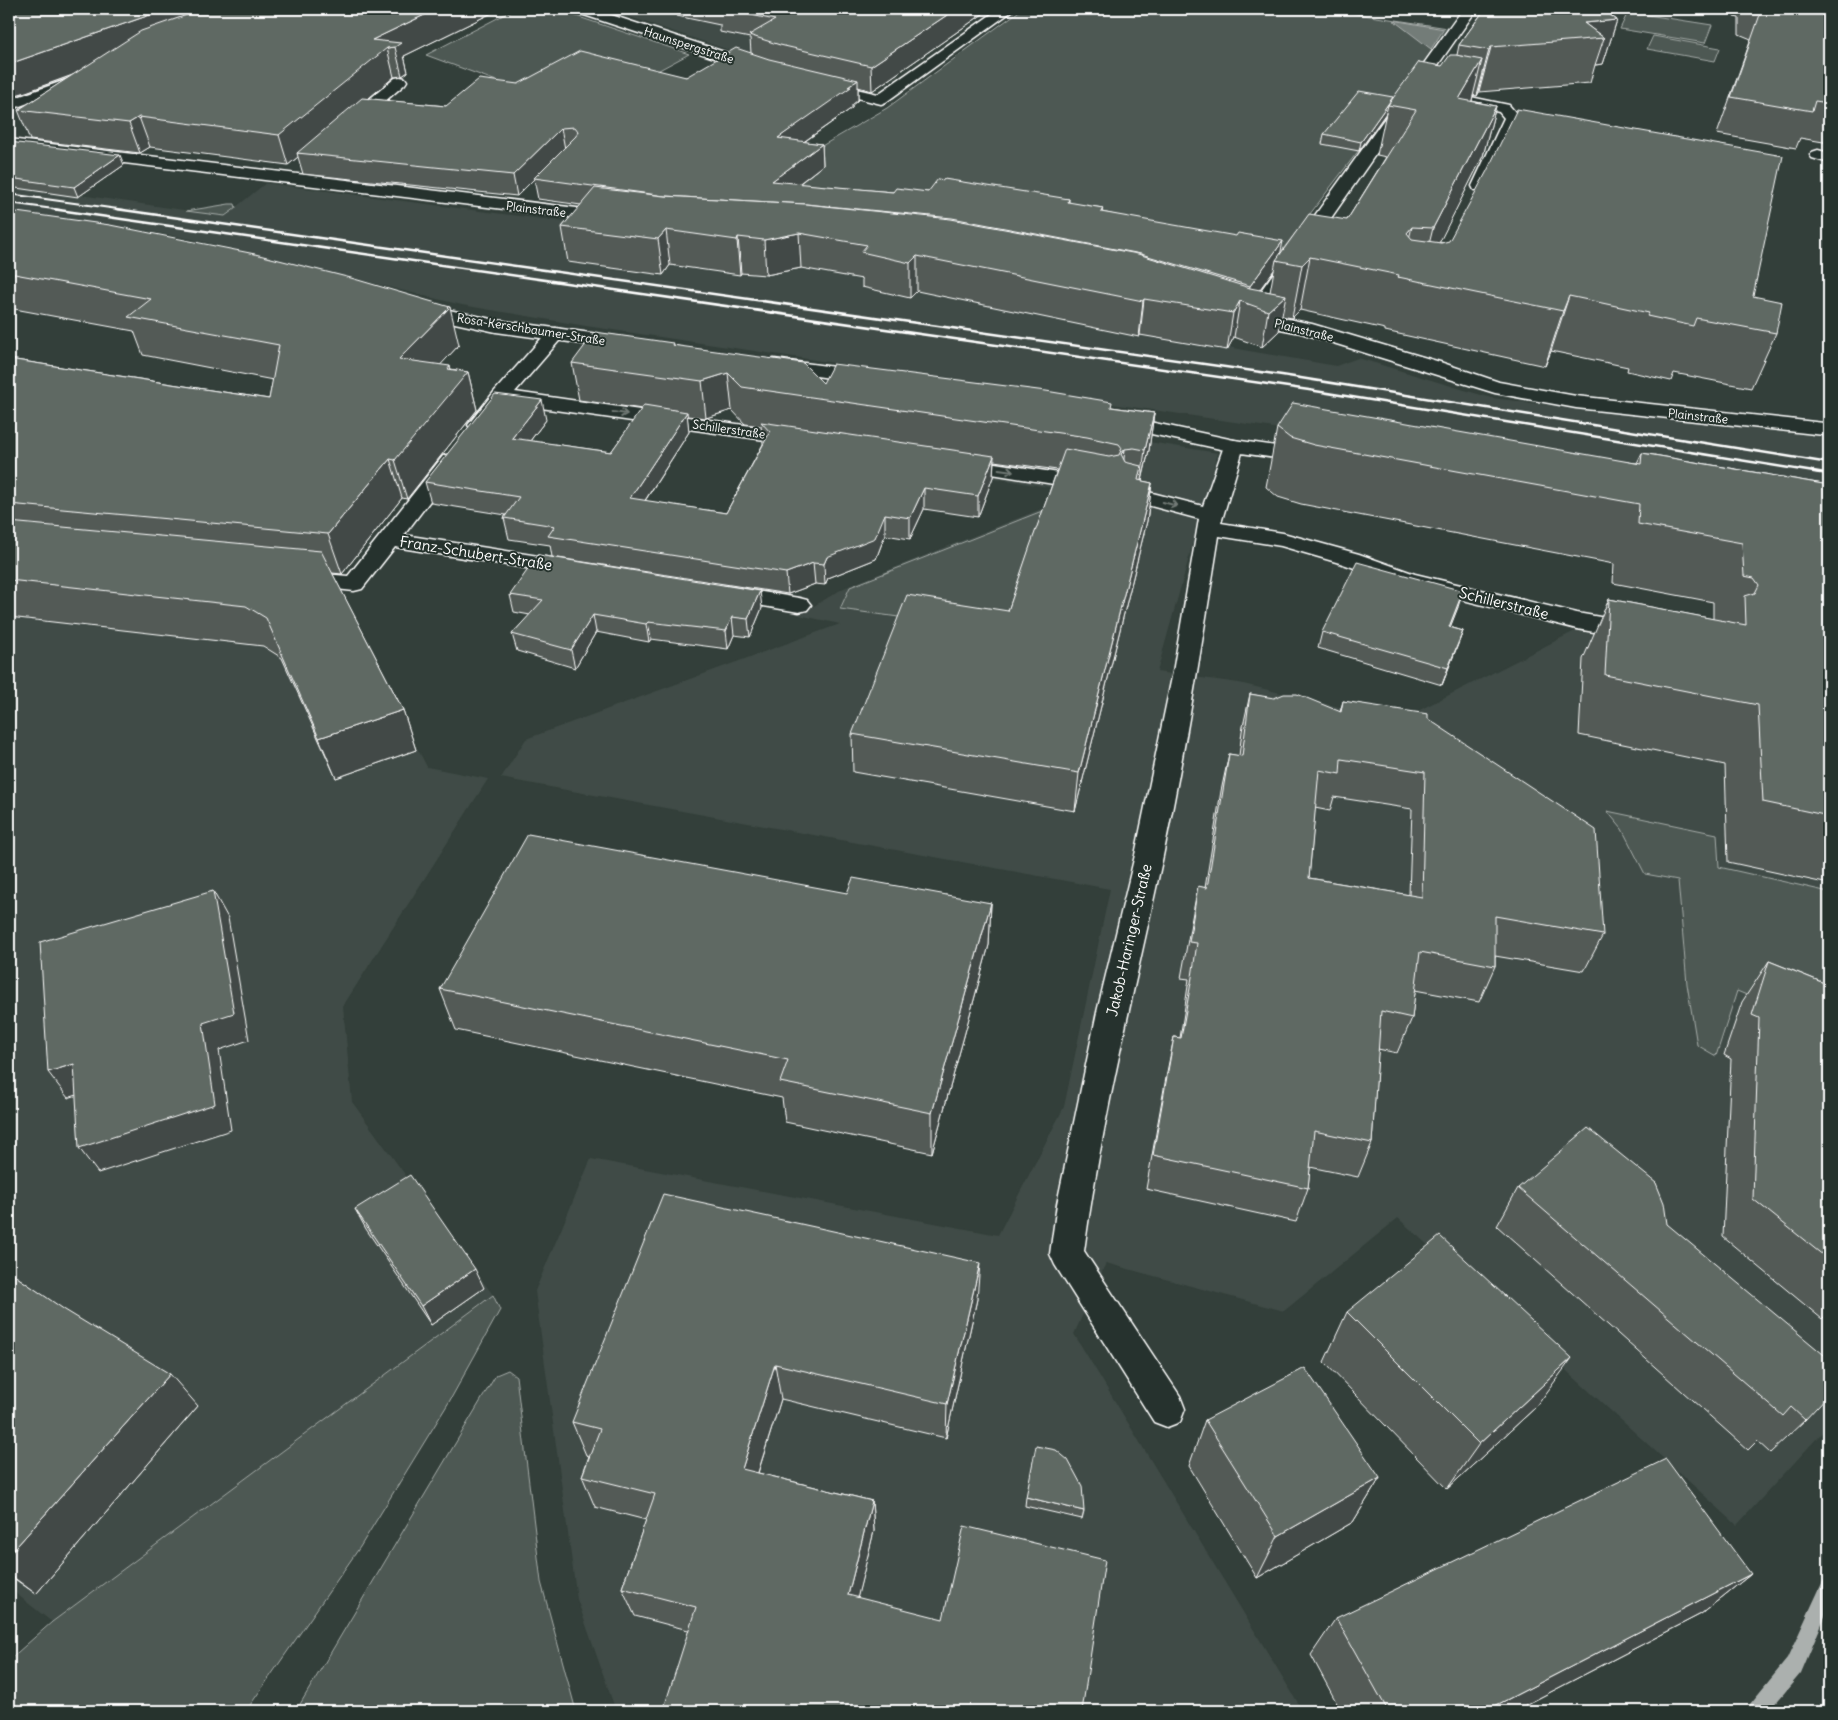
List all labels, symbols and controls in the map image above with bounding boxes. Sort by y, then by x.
street label: Haunspergstraße [642,23,736,67]
street label: Plainstraße [505,198,567,220]
street label: Rosa-Kerschbaumer-Straße [456,310,606,348]
street label: Plainstraße [1273,315,1335,345]
street label: Plainstraße [1667,405,1729,427]
one-way arrow [612,408,628,418]
street label: Schillerstraße [692,416,766,442]
one-way arrow [997,466,1013,476]
one-way arrow [1161,500,1177,510]
street label: Franz-Schubert-Straße [398,532,554,574]
street label: Schillerstraße [1457,583,1551,623]
street label: Jakob-Haringer-Straße [1102,862,1156,1018]

